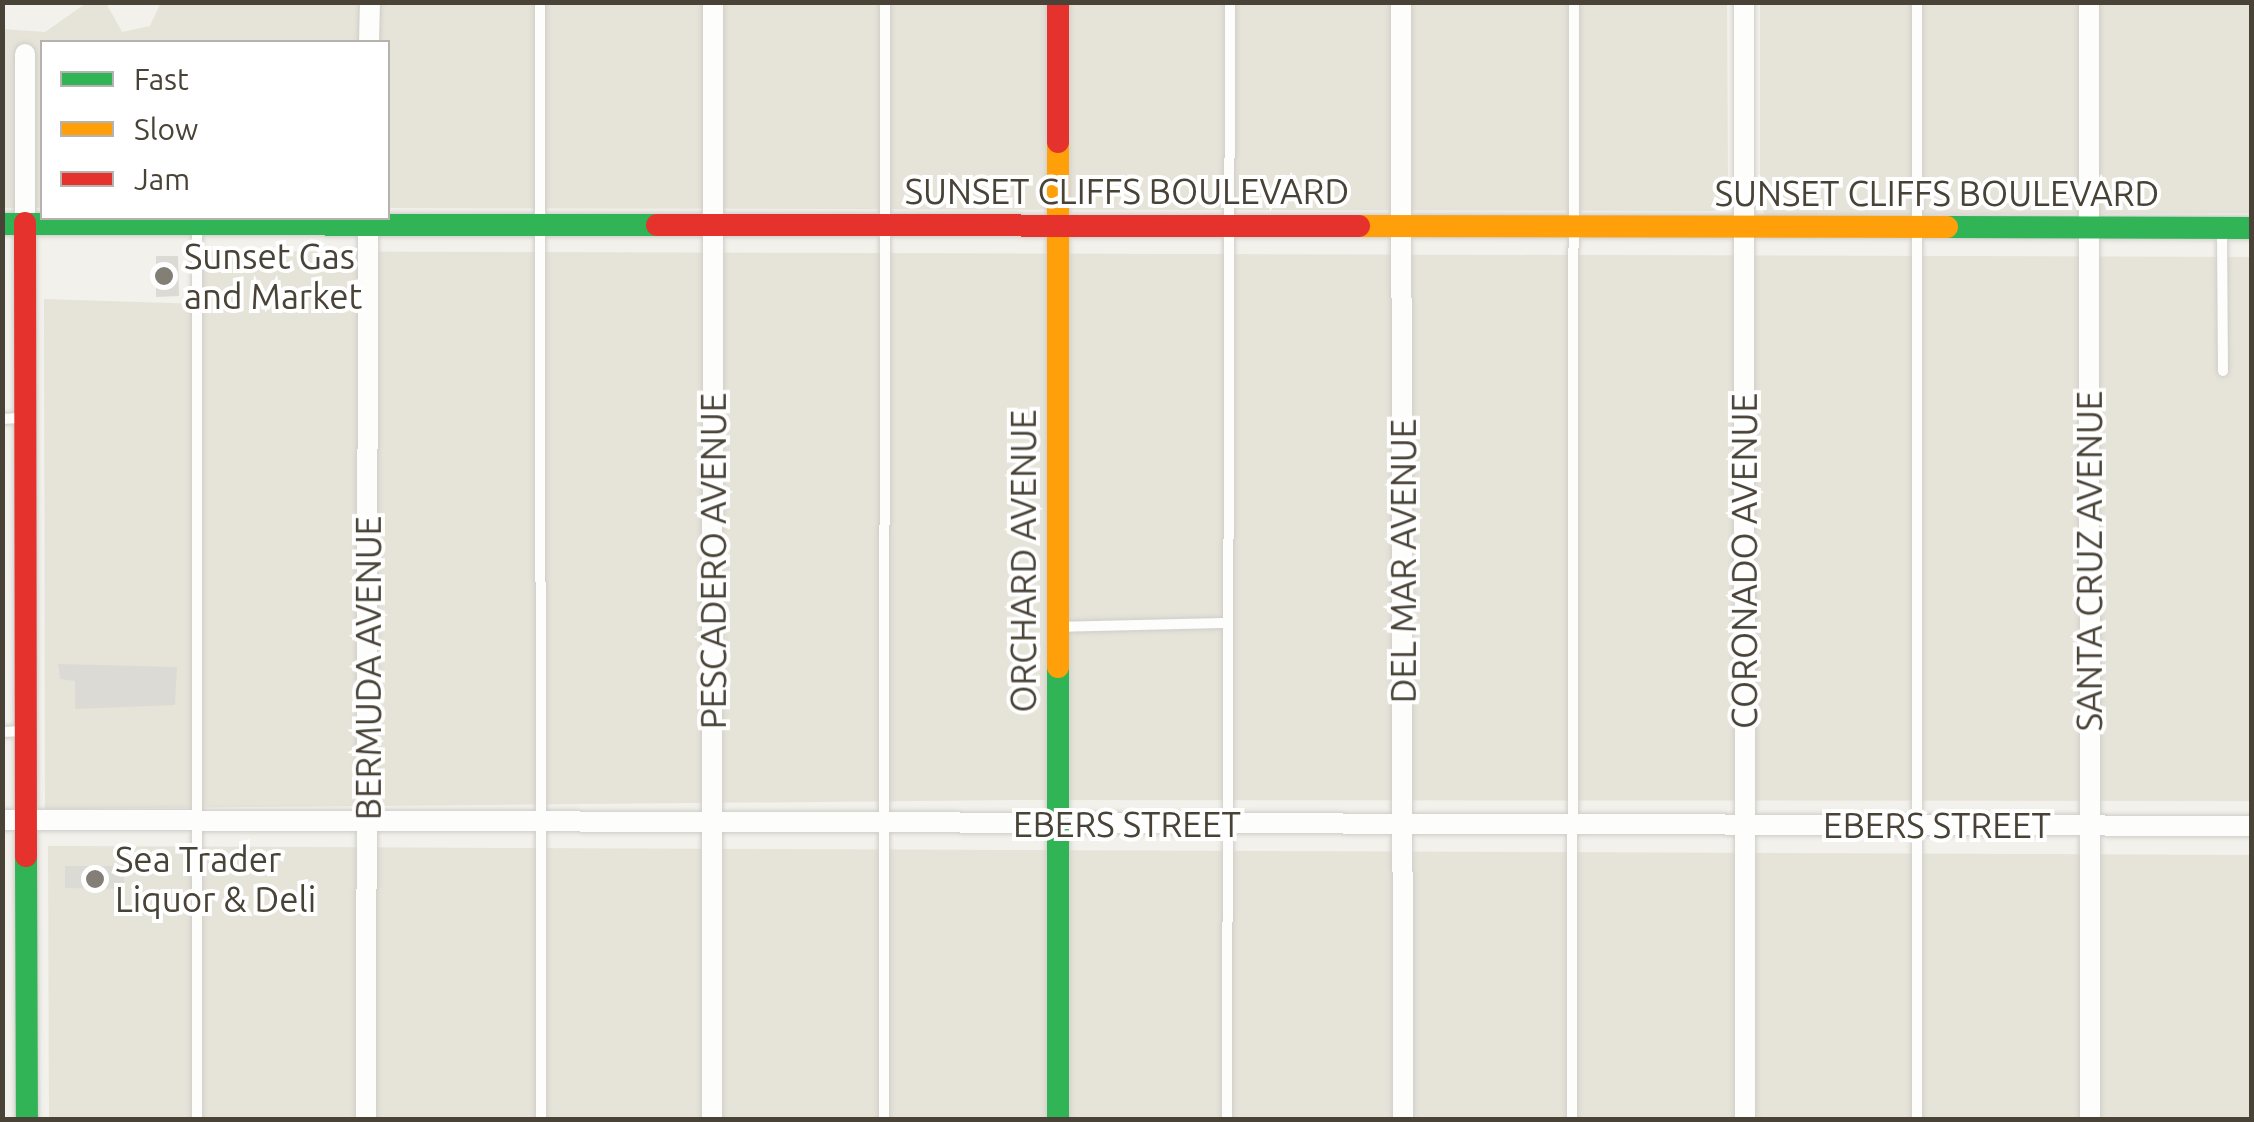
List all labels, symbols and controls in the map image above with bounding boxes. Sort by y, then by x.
legend [40,40,390,220]
text: Fast [134,62,189,96]
text: Slow [134,112,198,146]
text: Jam [134,162,190,196]
street label: SUNSET CLIFFS BOULEVARD [905,170,1349,212]
street label: SUNSET CLIFFS BOULEVARD [1715,172,2159,214]
place label: Sunset Gas and Market [184,235,362,317]
marker: Sunset Gas and Market [153,265,175,287]
street label: SANTA CRUZ AVENUE [2068,391,2110,731]
street label: PESCADERO AVENUE [692,393,734,729]
street label: CORONADO AVENUE [1723,393,1765,729]
street label: ORCHARD AVENUE [1002,409,1044,713]
street label: DEL MAR AVENUE [1382,419,1424,703]
street label: BERMUDA AVENUE [347,516,389,820]
street label: EBERS STREET [1013,803,1241,845]
street label: EBERS STREET [1823,804,2051,846]
place label: Sea Trader Liquor & Deli [115,838,316,920]
marker: Sea Trader Liquor & Deli [84,868,106,890]

